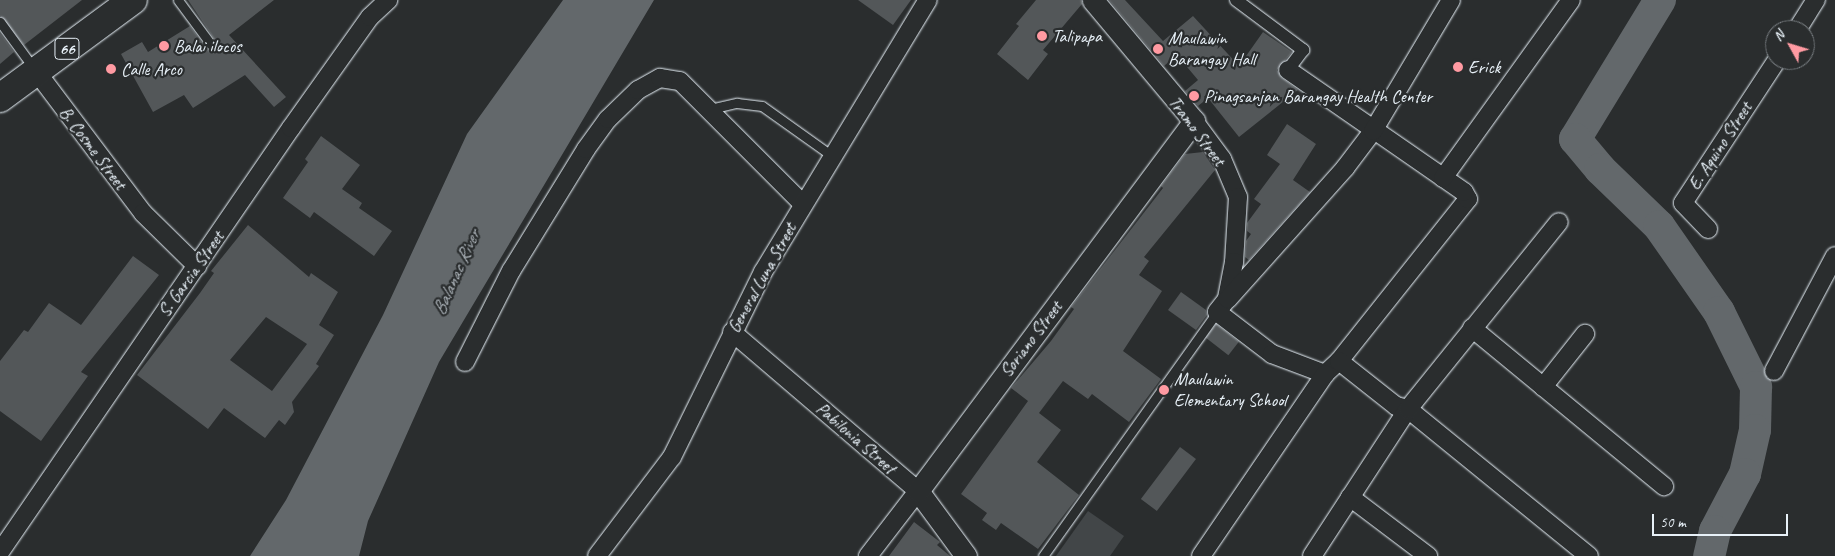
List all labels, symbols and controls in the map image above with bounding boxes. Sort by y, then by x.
north arrow [1765,20,1815,70]
place label: Talipapa [1052,25,1102,47]
text: N [1769,27,1788,45]
place label: Maulawin Barangay Hall [1168,28,1255,70]
marker: Talipapa [1036,30,1048,42]
place label: Balai ilocos [174,35,241,57]
road number: 66 [53,36,81,62]
marker: Balai ilocos [158,40,170,52]
marker: Maulawin Barangay Hall [1152,43,1164,55]
place label: Erick [1468,56,1500,78]
place label: Calle Arco [121,58,182,80]
marker: Erick [1452,61,1464,73]
marker: Calle Arco [105,63,117,75]
place label: Pinagsanjan Barangay Health Center [1204,85,1432,107]
marker: Pinagsanjan Barangay Health Center [1188,90,1200,102]
street label: Tramo Street [1164,92,1230,170]
street label: E. Aquino Street [1683,98,1757,194]
street label: B. Cosme Street [55,102,131,194]
street label: General Luna Street [723,219,801,337]
street label: S. Garcia Street [153,227,229,321]
water label: Balanac River [428,227,486,319]
street label: Soriano Street [995,296,1067,382]
place label: Maulawin Elementary School [1174,369,1286,412]
marker: Maulawin Elementary School [1158,384,1170,396]
street label: Pabilonia Street [812,398,900,478]
scale bar [1655,504,1791,536]
text: 50 m [1660,513,1686,532]

